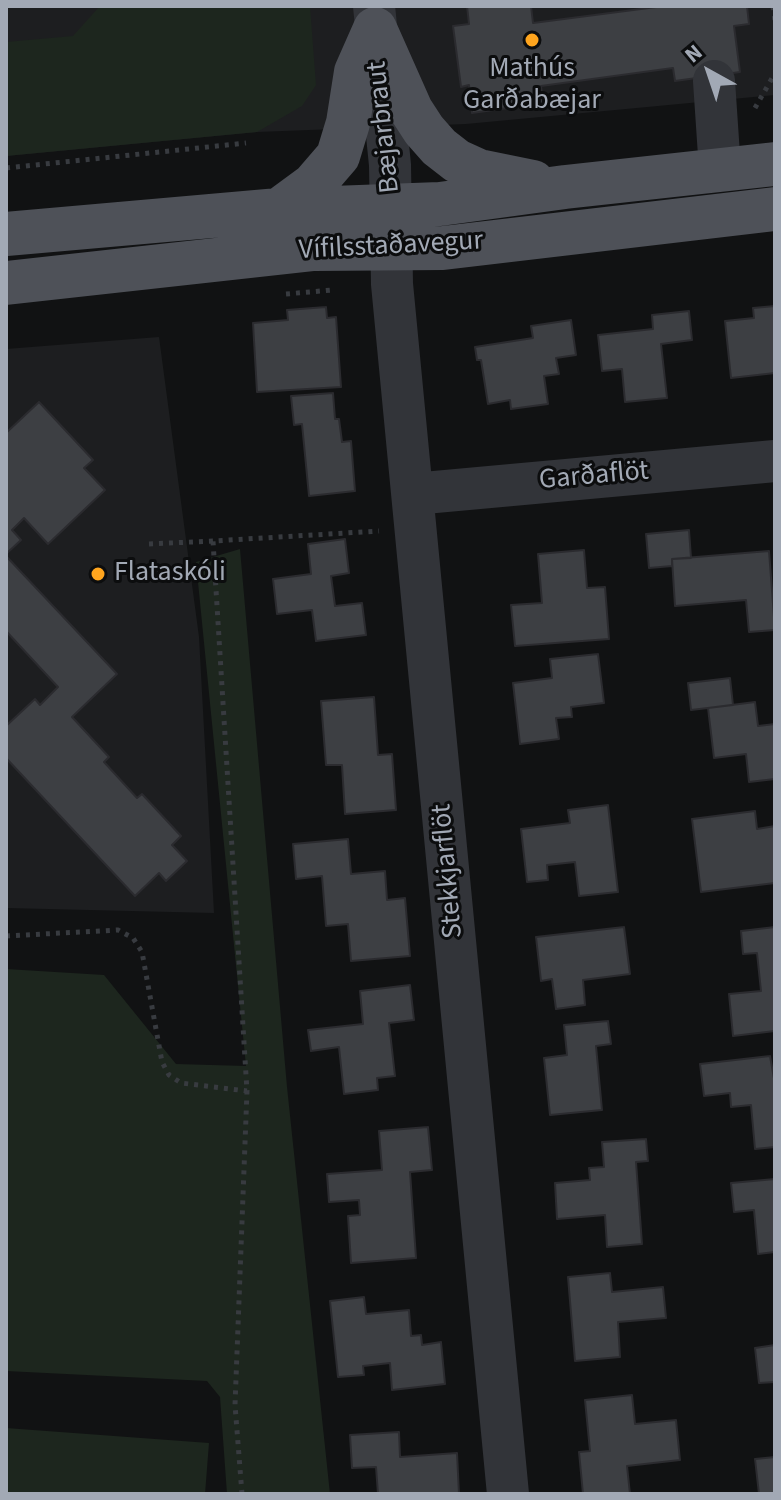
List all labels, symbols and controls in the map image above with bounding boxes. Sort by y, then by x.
marker: Mathús Garðabæjar [523,31,541,49]
north arrow [669,32,749,112]
text: N [678,37,709,71]
place label: Mathús Garðabæjar [463,53,601,119]
street label: Bæjarbraut [361,59,409,195]
street label: Vífilsstaðavegur [298,225,484,269]
street label: Garðaflöt [538,455,650,499]
place label: Flataskóli [114,557,226,591]
marker: Flataskóli [89,565,107,583]
street label: Stekkjarflöt [426,802,472,940]

